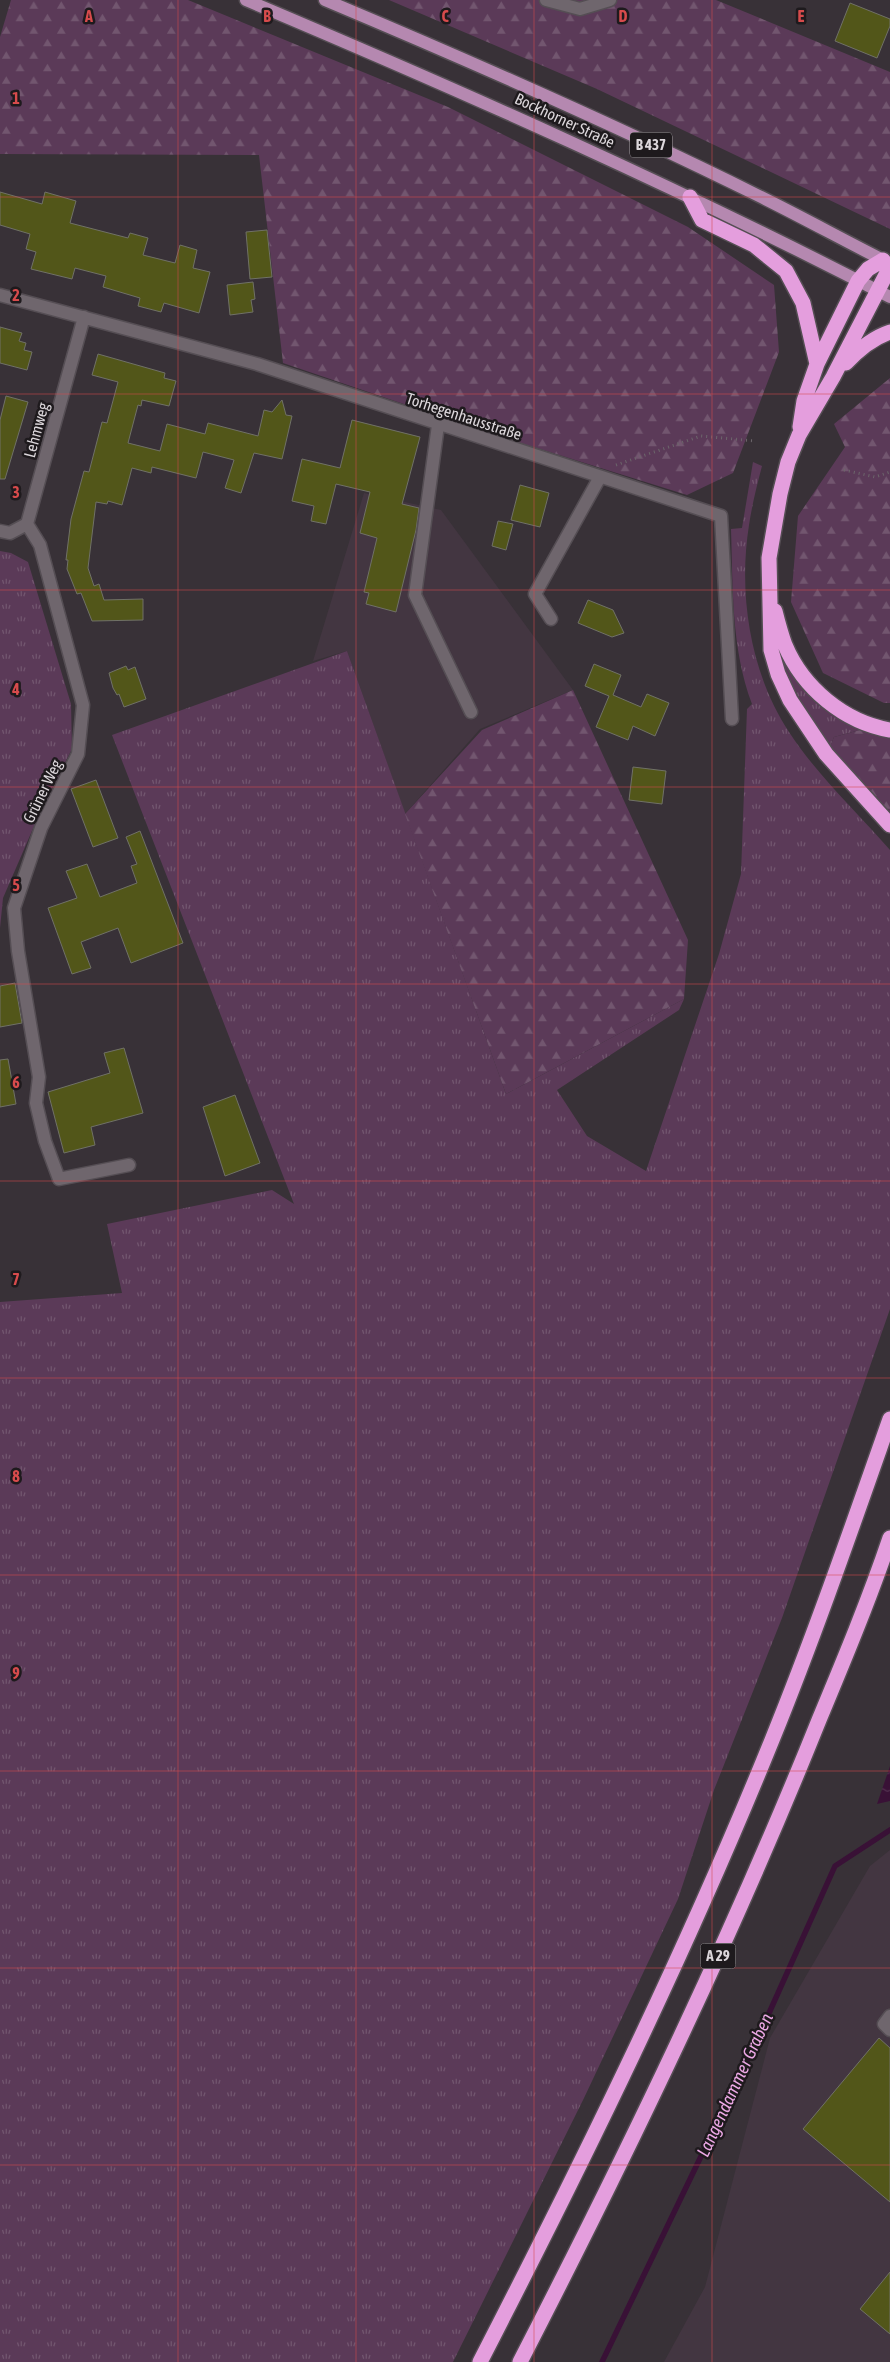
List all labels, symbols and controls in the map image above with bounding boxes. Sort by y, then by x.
text: A [84,7,93,25]
text: B [263,7,271,25]
text: C [441,7,449,25]
text: D [619,7,628,25]
text: E [798,7,805,25]
text: 1 [12,89,20,107]
street label: Bockhorner Straße [512,89,618,151]
road number: B 437 [630,132,672,158]
text: 2 [12,286,20,304]
street label: Torhegenhausstraße [404,389,524,444]
street label: Lehmweg [20,400,53,460]
text: 3 [12,483,20,501]
text: 4 [11,680,20,698]
street label: Grüner Weg [19,756,66,826]
text: 5 [12,876,20,894]
text: 6 [12,1073,20,1091]
text: 7 [12,1270,20,1288]
text: 8 [12,1467,20,1485]
text: 9 [12,1664,20,1682]
road number: A 29 [700,1944,736,1968]
water label: Langendammer Graben [692,2009,777,2160]

